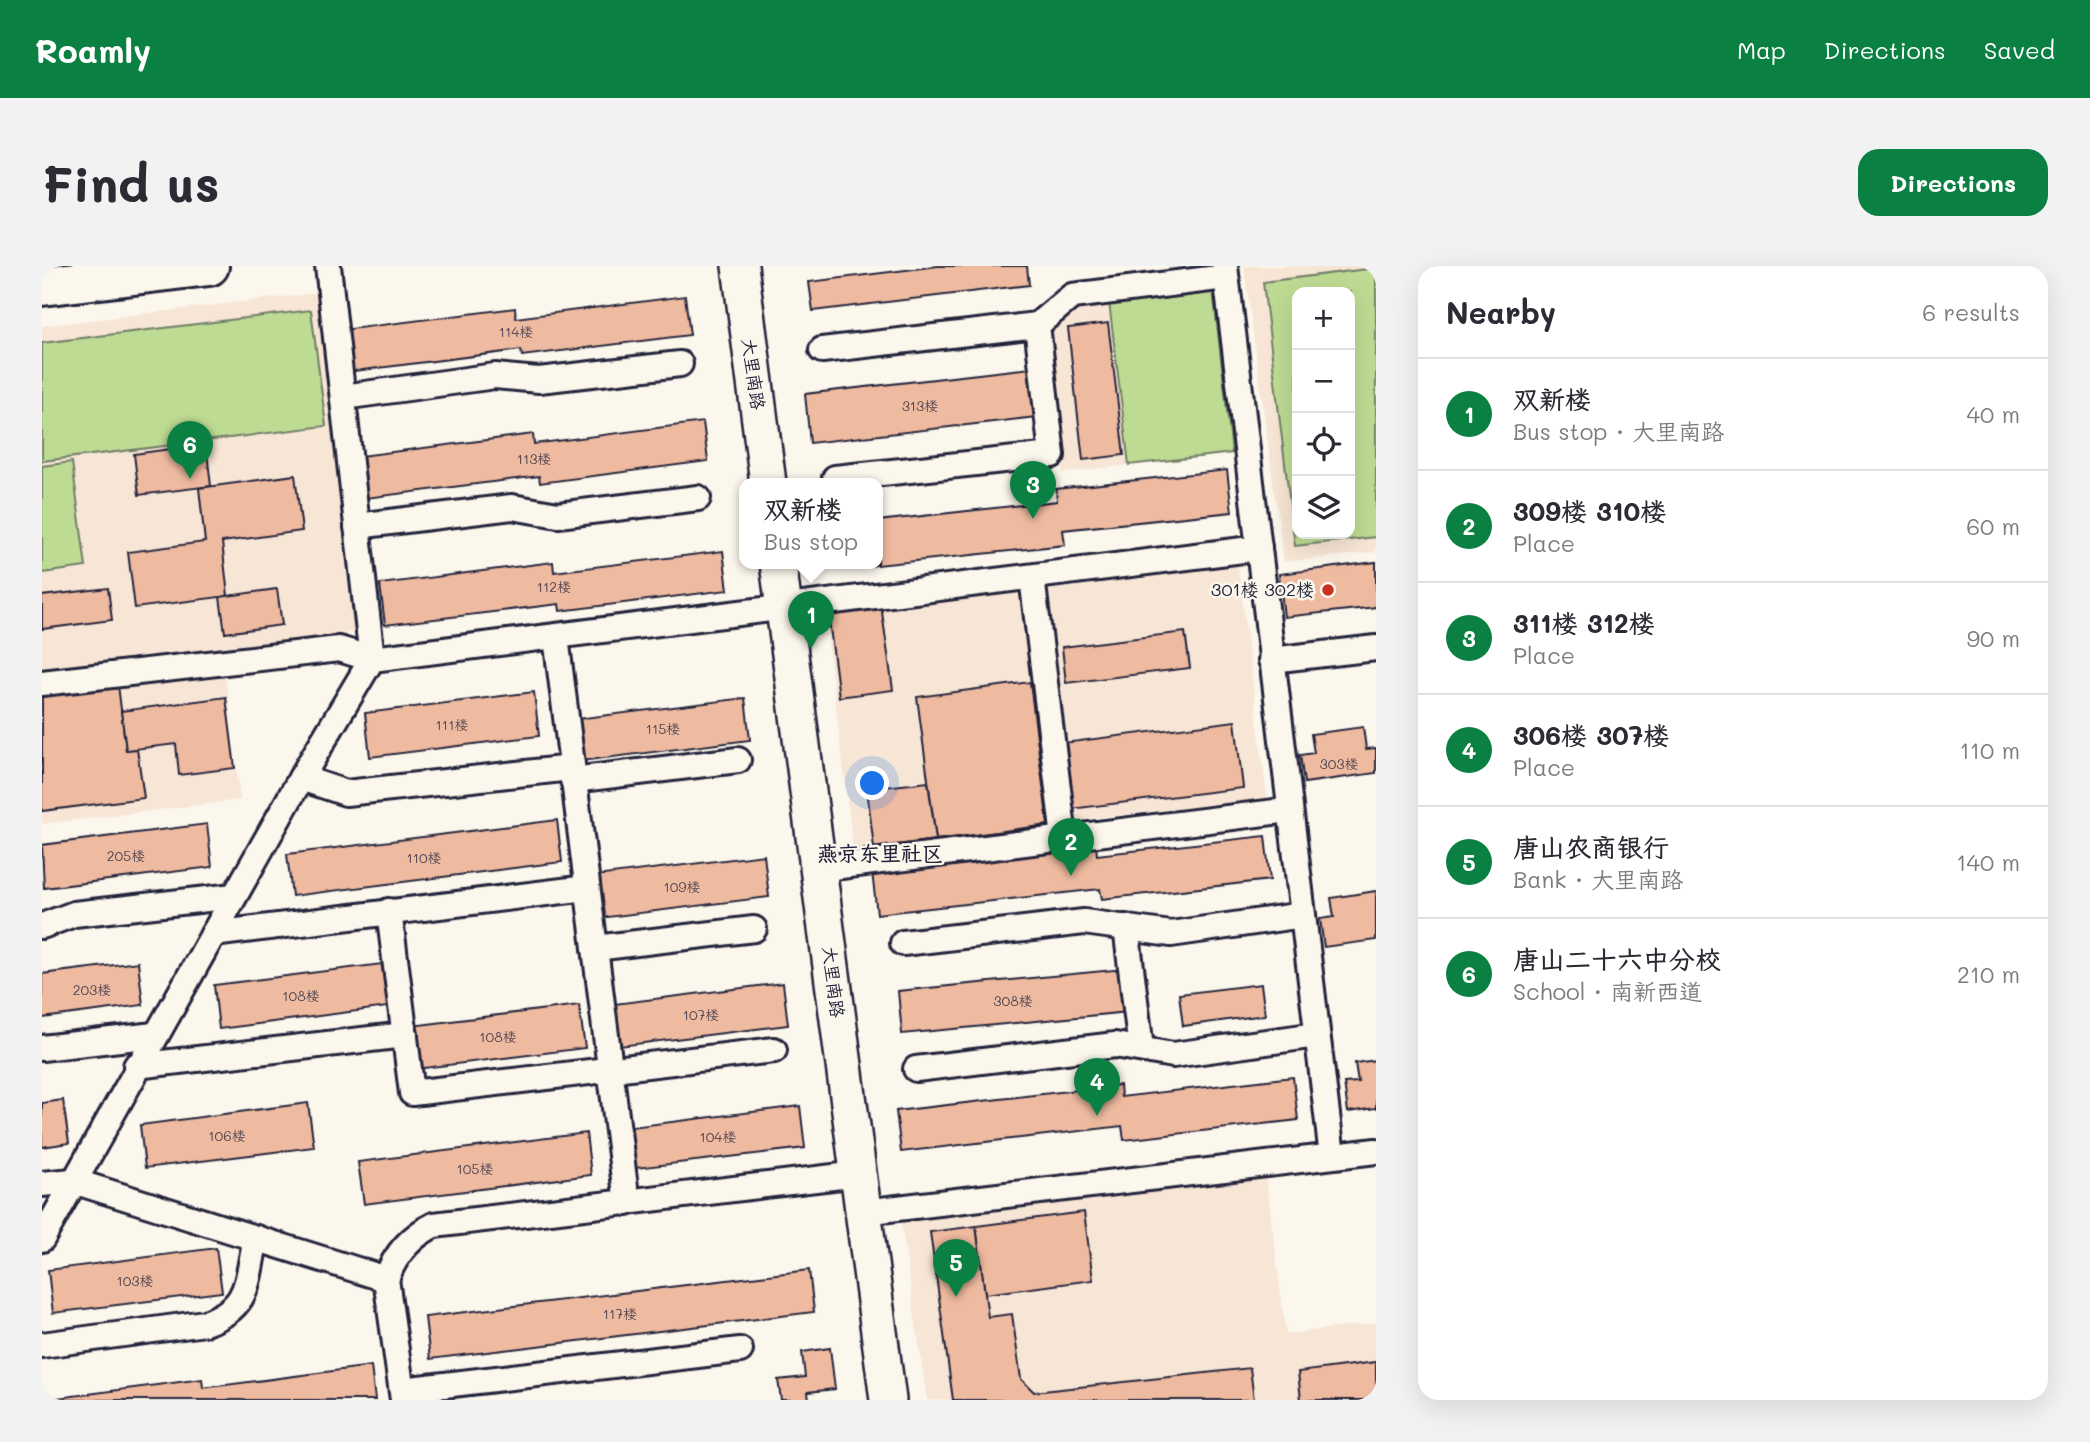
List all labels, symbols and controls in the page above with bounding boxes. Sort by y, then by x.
text: Roamly [35,28,151,71]
text: Map [1737,34,1786,65]
text: Directions [1824,34,1946,65]
text: Saved [1984,34,2055,65]
button: Directions [1858,149,2048,216]
text: Find us [42,151,220,214]
map controls [1292,287,1355,539]
button: + [1292,287,1355,350]
text: Nearby [1446,292,1556,332]
text: 6 results [1922,297,2020,327]
house number: 114楼 [499,322,533,341]
street label: 大里南路 [737,337,771,411]
button: − [1292,350,1355,413]
text: 双新楼 [1513,382,1591,416]
house number: 313楼 [902,396,938,415]
text: 1 [1464,399,1474,429]
text: 40 m [1967,399,2020,429]
button: locate [1292,413,1355,476]
text: Bus stop · 大里南路 [1513,416,1724,446]
pin: 6 [167,421,213,479]
house number: 113楼 [517,449,551,468]
pin: 3 [1010,461,1056,519]
button: layers [1292,476,1355,539]
popup [739,478,883,569]
text: 双新楼 [764,492,842,526]
text: 309楼 310楼 [1513,494,1666,528]
text: 2 [1463,511,1475,541]
text: 60 m [1966,511,2020,541]
text: Bus stop [764,526,858,556]
text: Place [1513,528,1575,558]
house number: 112楼 [537,577,571,596]
place label: 301楼 302楼 [1211,577,1314,601]
marker: 301楼 302楼 [1320,582,1336,598]
pin: 1 [788,591,834,649]
text: 311楼 312楼 [1513,606,1655,640]
text: 3 [1462,623,1476,653]
text: 90 m [1967,623,2020,653]
text: Place [1513,640,1575,670]
house number: 111楼 [436,715,468,734]
text: 306楼 307楼 [1513,718,1669,752]
house number: 115楼 [646,719,680,738]
text: 4 [1462,735,1476,765]
text: 110 m [1960,735,2020,765]
text: Place [1513,752,1575,782]
house number: 303楼 [1319,754,1359,773]
your location [855,766,889,800]
pin: 2 [1048,818,1094,876]
text: 唐山农商银行 [1513,830,1669,864]
district label: 燕京东里社区 [817,839,943,866]
house number: 205楼 [107,846,145,865]
text: 5 [1462,847,1476,877]
text: 140 m [1956,847,2020,877]
house number: 110楼 [406,848,442,867]
text: Bank · 大里南路 [1513,864,1683,894]
house number: 109楼 [663,877,701,896]
text: 唐山二十六中分校 [1513,942,1721,976]
street label: 大里南路 [818,945,850,1019]
text: 6 [1462,959,1476,989]
text: 210 m [1957,959,2020,989]
text: School · 南新西道 [1513,976,1702,1006]
house number: 203楼 [73,980,111,999]
house number: 108楼 [282,986,320,1005]
house number: 308楼 [993,991,1033,1010]
house number: 107楼 [683,1005,719,1024]
house number: 108楼 [479,1027,517,1046]
pin: 4 [1074,1058,1120,1116]
house number: 106楼 [208,1126,246,1145]
house number: 104楼 [699,1127,737,1146]
house number: 105楼 [456,1159,494,1178]
pin: 5 [933,1239,979,1297]
house number: 103楼 [116,1271,154,1290]
house number: 117楼 [603,1304,637,1323]

